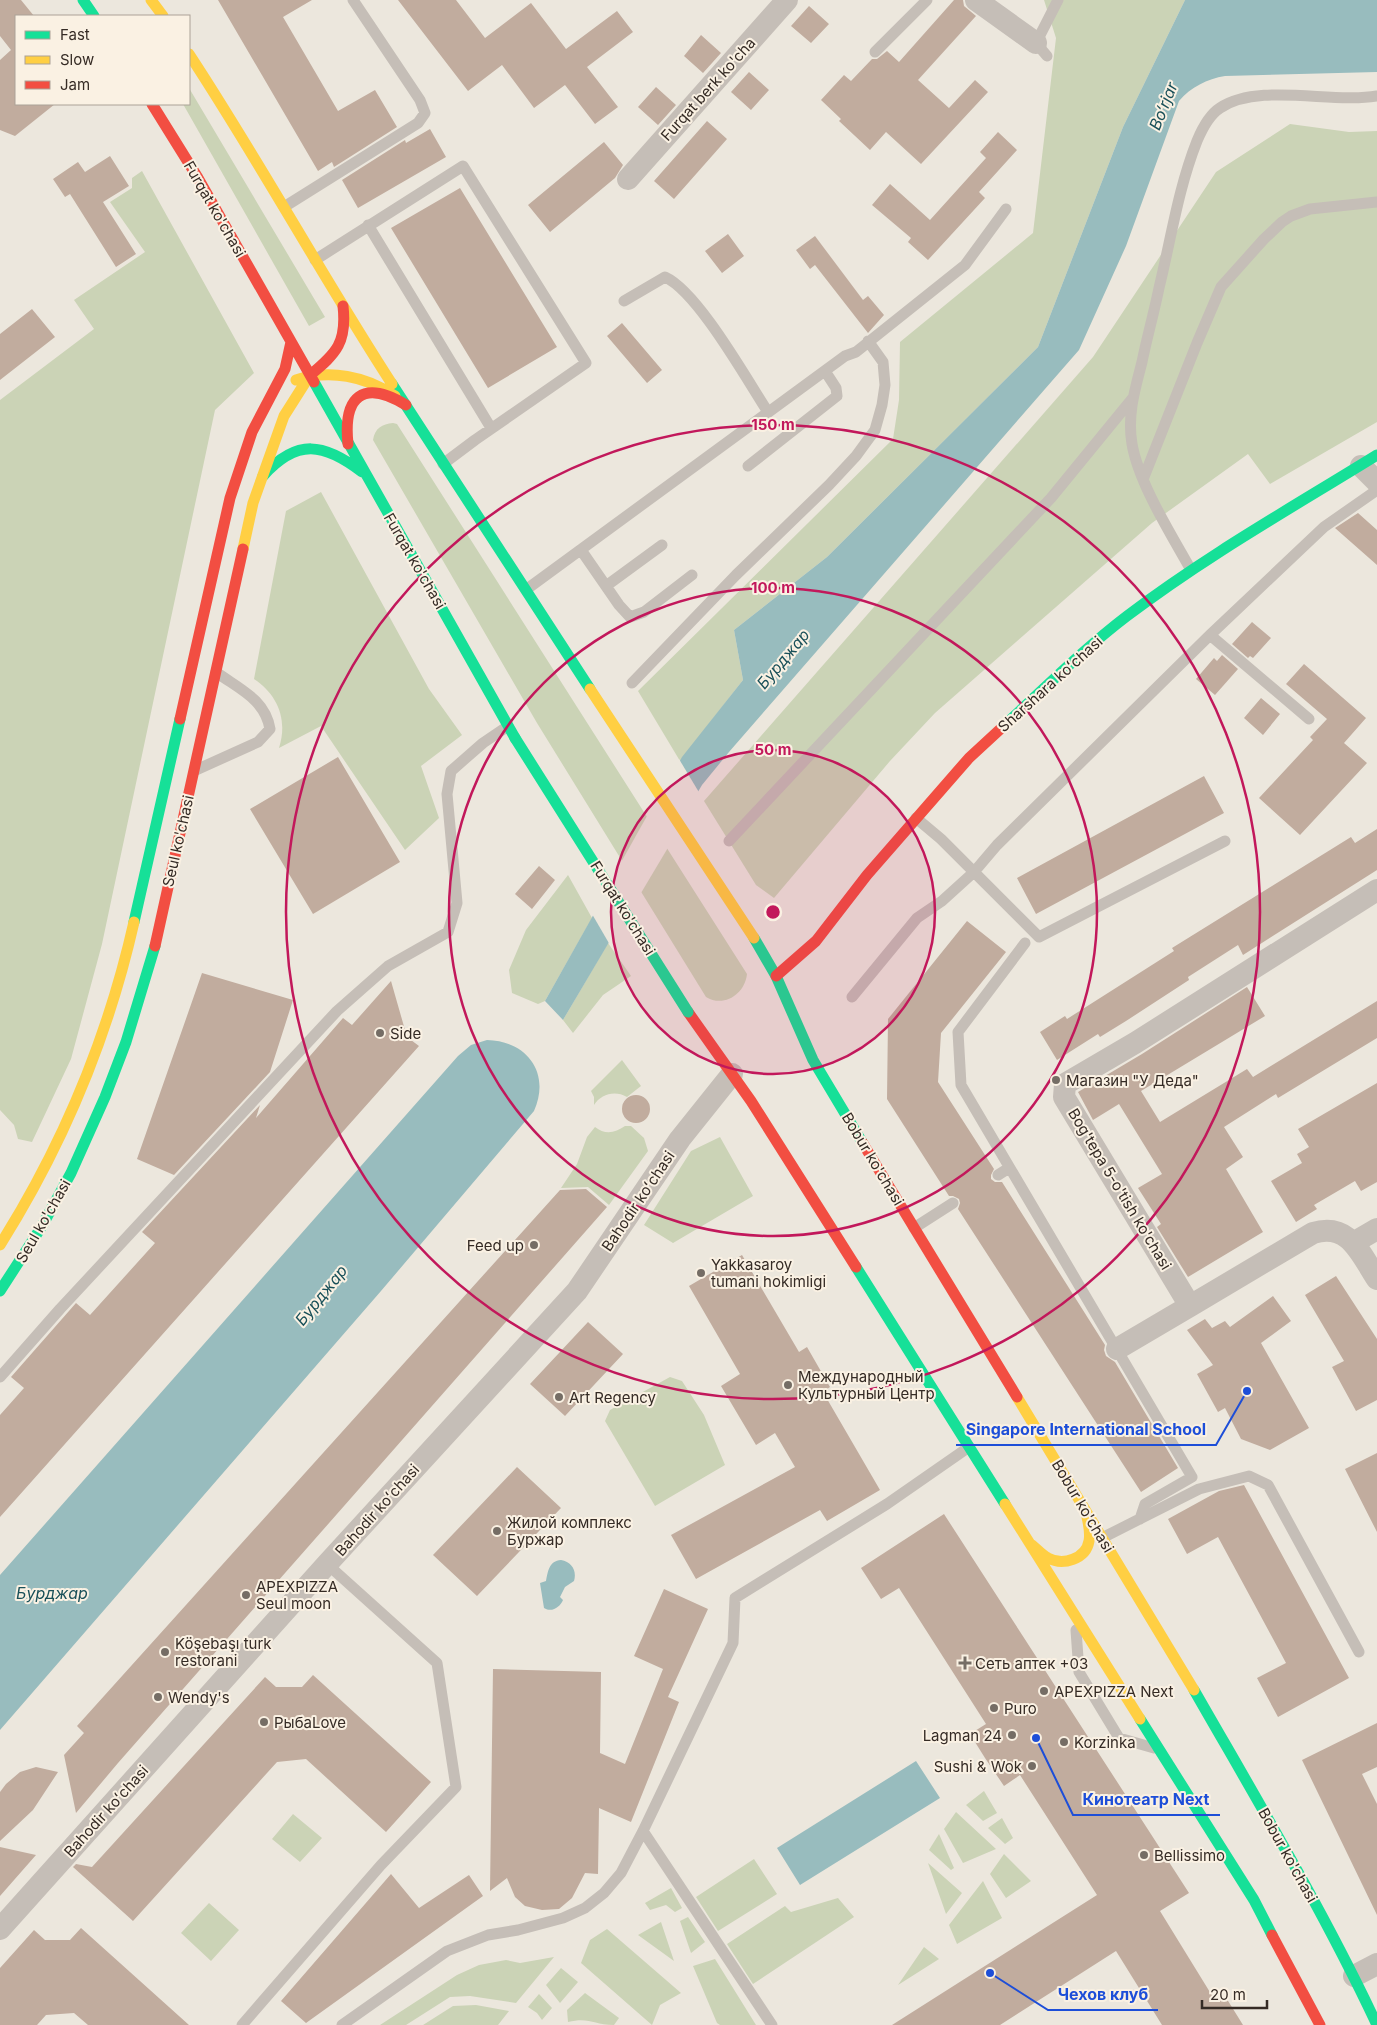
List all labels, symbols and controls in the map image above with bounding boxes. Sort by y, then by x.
legend [15,15,190,105]
text: Fast [60,25,90,44]
street label: Furqat berk ko'cha [657,33,759,145]
text: Slow [60,50,94,69]
text: Jam [60,75,90,94]
water label: Bo‘rjar [1144,78,1182,133]
street label: Furqat ko'chasi [180,158,250,260]
text: 150 m [751,415,795,434]
street label: Furqat ko'chasi [380,510,450,612]
text: 100 m [751,578,795,597]
water label: Бурджар [752,625,814,693]
street label: Sharshara koʻchasi [994,632,1106,736]
text: 50 m [755,740,791,759]
street label: Seul ko'chasi [158,793,198,889]
street label: Furqat ko'chasi [586,857,660,959]
centre of rings [764,903,782,921]
place label: Side [390,1024,421,1043]
marker: Side [374,1027,386,1039]
place label: Магазин "У Деда" [1066,1071,1199,1090]
marker: Магазин "У Деда" [1050,1074,1062,1086]
street label: Bog'tepa 5-o'tish ko'chasi [1064,1105,1176,1273]
street label: Bobur ko'chasi [838,1109,908,1209]
street label: Bahodir koʻchasi [597,1147,679,1255]
street label: Seul ko'chasi [11,1176,75,1266]
place label: Feed up [467,1236,524,1255]
marker: Feed up [528,1239,540,1251]
place label: Yakkasaroy tumani hokimligi [711,1255,826,1291]
water label: Бурджар [291,1261,351,1329]
marker: Yakkasaroy tumani hokimligi [695,1267,707,1279]
place label: Международный Культурный Центр [798,1367,935,1403]
marker: Международный Культурный Центр [782,1379,794,1391]
place label: Art Regency [569,1388,657,1407]
marker: Art Regency [553,1391,565,1403]
callout: Singapore International School [956,1414,1216,1445]
text: Singapore International School [966,1419,1206,1439]
street label: Bobur ko'chasi [1048,1456,1118,1556]
street label: Bahodir koʻchasi [331,1460,423,1560]
place label: Жилой комплекс Буржар [507,1513,632,1549]
marker: Жилой комплекс Буржар [491,1525,503,1537]
place label: APEXPIZZA Seul moon [256,1577,338,1613]
water label: Бурджар [16,1583,88,1603]
marker: APEXPIZZA Seul moon [240,1589,252,1601]
place label: Köşebaşı turk restorani [175,1634,272,1670]
marker: Köşebaşı turk restorani [159,1646,171,1658]
place label: Сеть аптек +03 [975,1654,1088,1673]
marker: Сеть аптек +03 [959,1657,971,1669]
place label: APEXPIZZA Next [1054,1682,1173,1701]
marker: APEXPIZZA Next [1038,1685,1050,1697]
place label: Wendy's [168,1688,230,1707]
marker: Wendy's [152,1691,164,1703]
place label: Puro [1004,1699,1037,1718]
marker: Puro [988,1702,1000,1714]
place label: РыбаLove [274,1713,346,1732]
marker: РыбаLove [258,1716,270,1728]
place label: Lagman 24 [923,1726,1002,1745]
marker: Lagman 24 [1006,1729,1018,1741]
place label: Korzinka [1074,1733,1136,1752]
marker: Korzinka [1058,1736,1070,1748]
place label: Sushi & Wok [934,1757,1023,1776]
marker: Sushi & Wok [1026,1760,1038,1772]
street label: Bahodir koʻchasi [60,1761,152,1861]
callout: Кинотеатр Next [1073,1784,1220,1815]
text: Кинотеатр Next [1083,1789,1210,1809]
street label: Bobur ko'chasi [1254,1804,1322,1906]
place label: Bellissimo [1154,1846,1225,1865]
marker: Bellissimo [1138,1849,1150,1861]
scale bar [1202,1978,1267,2010]
callout: Чехов клуб [1048,1979,1158,2010]
text: Чехов клуб [1058,1984,1148,2004]
text: 20 m [1210,1985,1246,2004]

